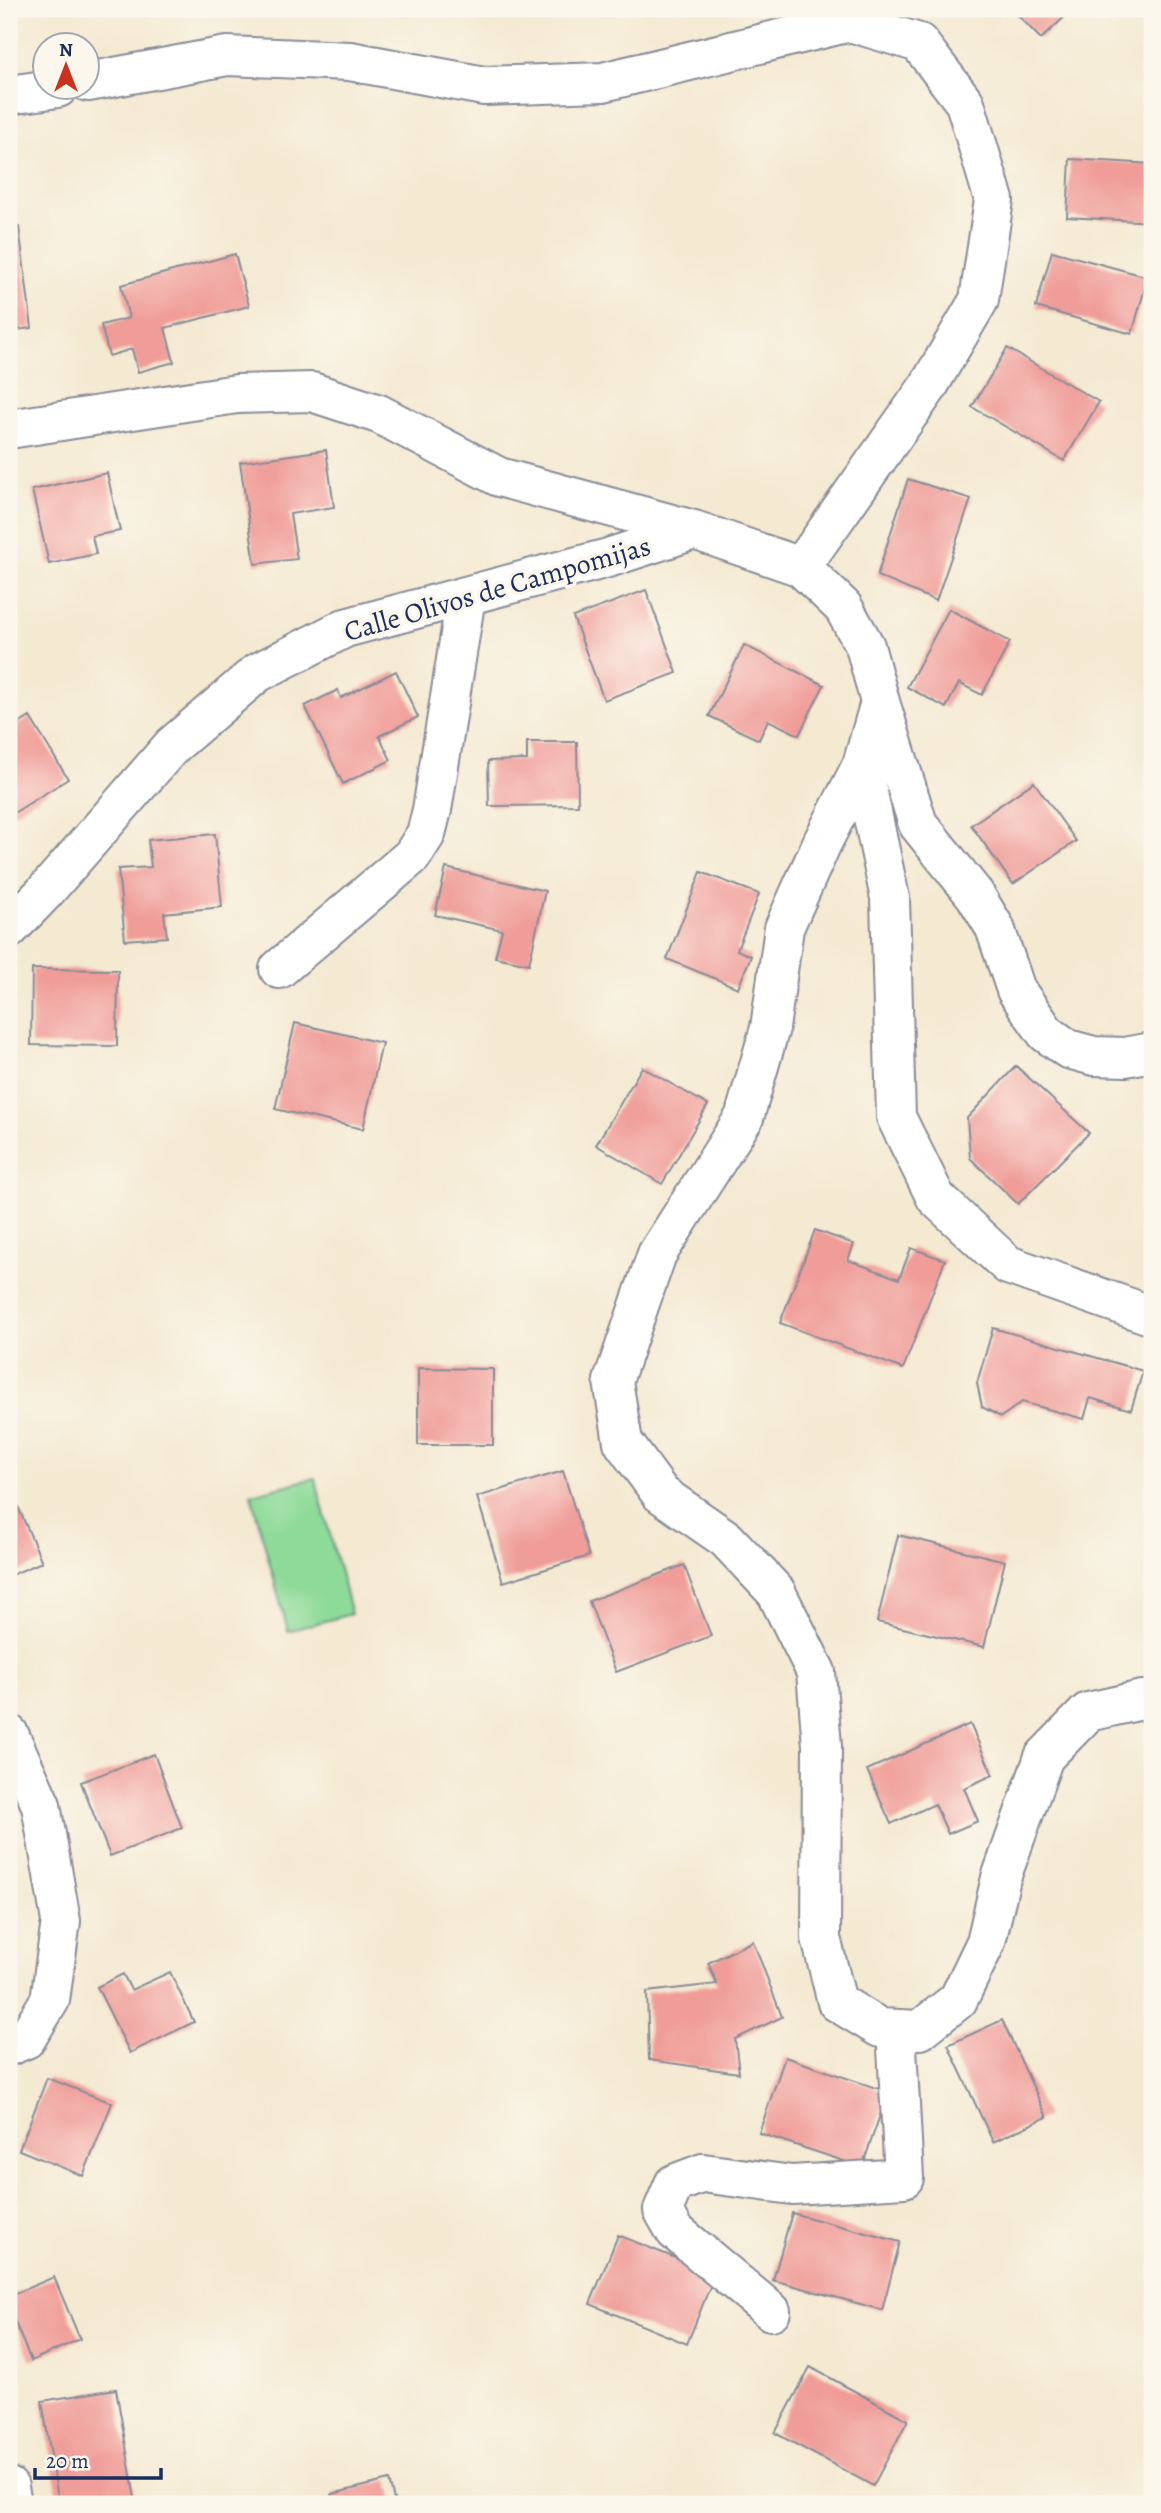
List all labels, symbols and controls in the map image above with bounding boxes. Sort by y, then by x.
north arrow [32,32,102,102]
text: N [59,37,73,63]
street label: Calle Olivos de Campomijas [339,527,655,651]
scale bar [35,2436,161,2480]
text: 20 m [46,2447,89,2475]

